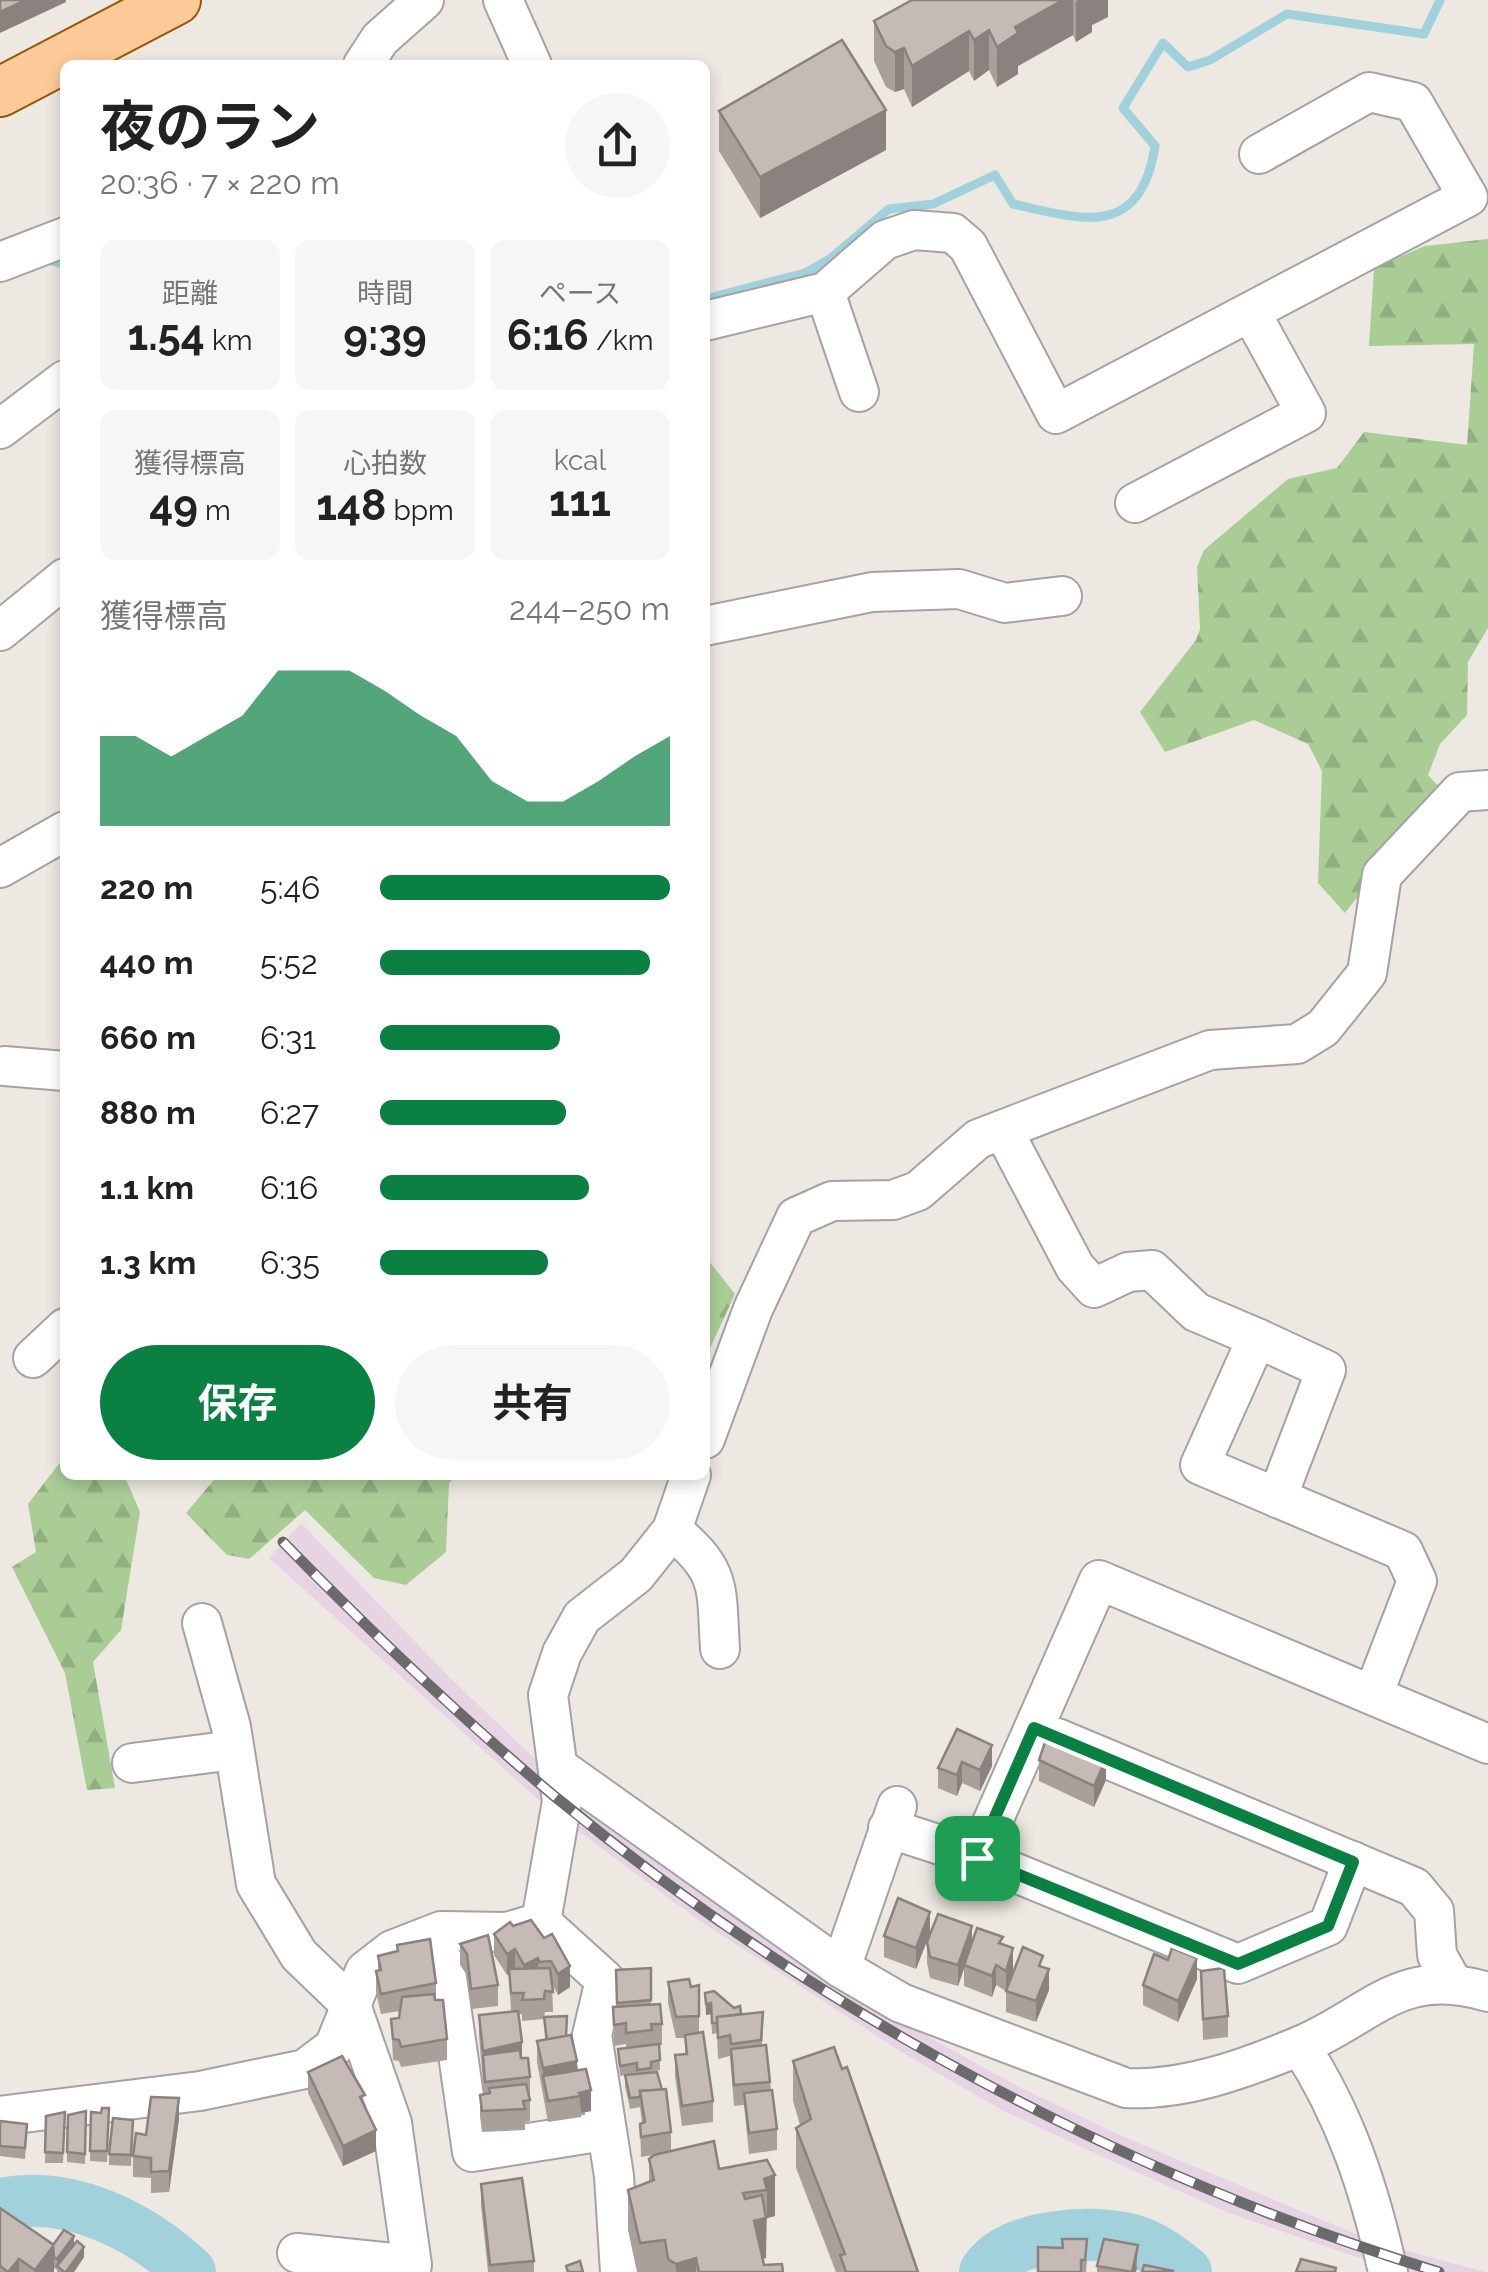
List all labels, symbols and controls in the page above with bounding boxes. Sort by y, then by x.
button: share [565,93,670,198]
text: 夜のラン [100,94,320,159]
text: 20:36 · 7 × 220 m [100,164,340,201]
text: 距離 [162,277,218,310]
text: 時間 [357,277,413,310]
text: ペース [539,277,621,310]
text: 1.54 [127,311,205,360]
text: 9:39 [343,311,427,360]
text: 6:16 [507,311,589,360]
text: km [205,324,253,357]
text: /km [589,324,653,357]
text: kcal [554,444,606,477]
text: 獲得標高 [134,447,246,480]
text: 心拍数 [343,447,427,480]
text: 111 [549,477,611,526]
text: 49 [149,481,198,530]
text: 148 [316,481,386,530]
text: m [198,494,231,527]
text: bpm [386,494,454,527]
text: 244–250 m [509,590,670,627]
text: 獲得標高 [100,597,228,634]
text: 220 m [100,869,193,906]
text: 5:46 [260,869,320,906]
text: 440 m [100,944,194,981]
text: 5:52 [260,944,318,981]
text: 660 m [100,1019,196,1056]
text: 6:31 [260,1019,316,1056]
text: 880 m [100,1094,196,1131]
text: 6:27 [260,1094,319,1131]
text: 1.1 km [100,1169,194,1206]
text: 6:16 [260,1169,318,1206]
text: 1.3 km [100,1244,196,1281]
text: 6:35 [260,1244,320,1281]
button: 保存 [100,1345,375,1460]
button: 共有 [395,1345,670,1460]
pin [935,1816,1020,1901]
icon: arrive [950,1831,1005,1886]

